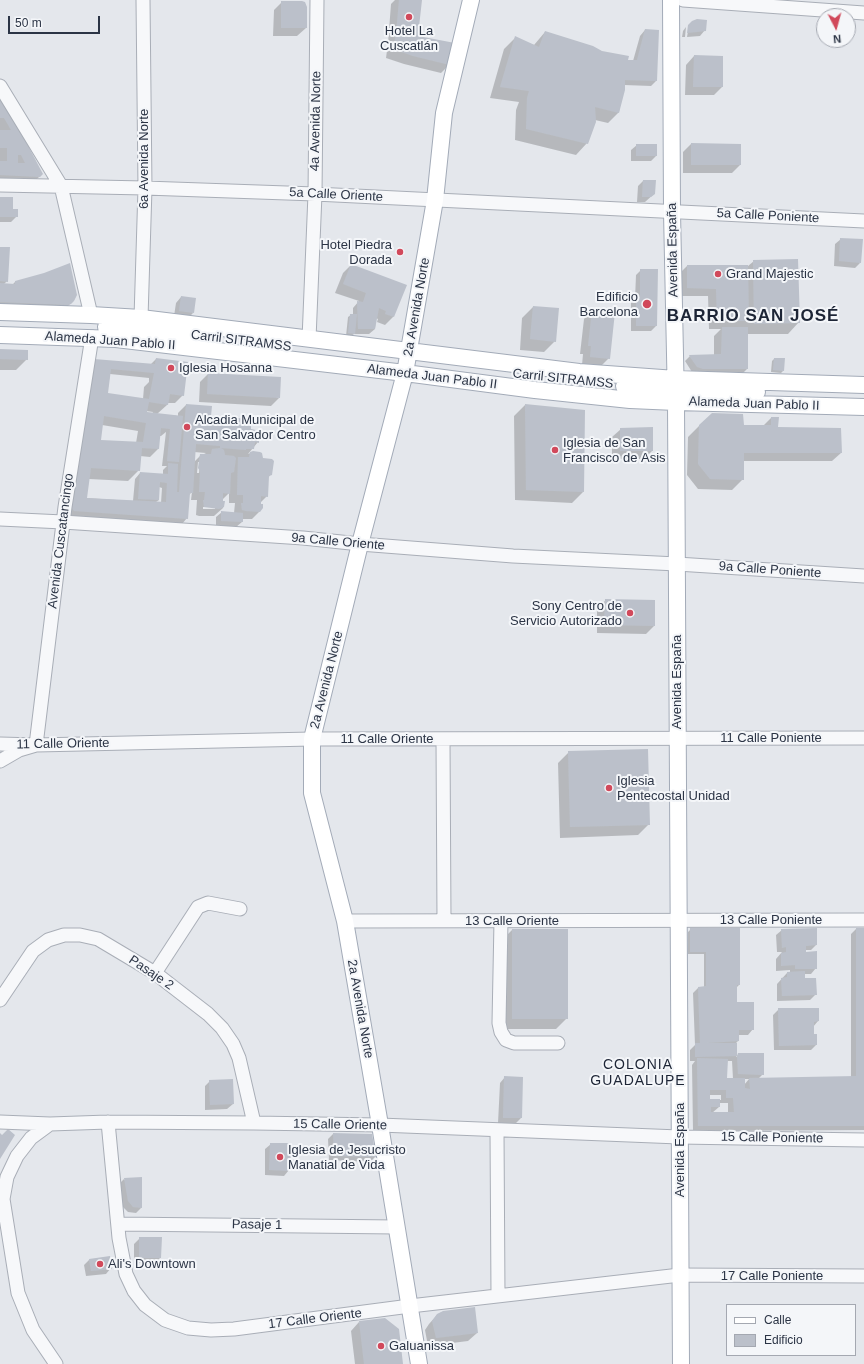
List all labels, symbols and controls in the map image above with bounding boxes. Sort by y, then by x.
scale bar [10,8,102,34]
north arrow [816,8,856,48]
marker: Hotel La Cuscatlán [404,12,414,22]
text: 50 m [15,16,42,30]
place label: Hotel La Cuscatlán [380,23,438,54]
text: N [833,33,842,45]
street label: 4a Avenida Norte [307,71,325,171]
street label: 6a Avenida Norte [136,109,152,209]
street label: 5a Calle Oriente [289,185,383,205]
street label: Avenida España [664,203,682,297]
street label: 5a Calle Poniente [716,206,820,226]
place label: Hotel Piedra Dorada [320,237,392,268]
marker: Hotel Piedra Dorada [395,247,405,257]
street label: 2a Avenida Norte [401,256,433,358]
place label: Grand Majestic [726,266,813,282]
marker: Grand Majestic [713,269,723,279]
place label: Edificio Barcelona [579,289,638,320]
marker: Edificio Barcelona [641,298,653,310]
district label: BARRIO SAN JOSÉ [667,306,839,326]
street label: Carril SITRAMSS [190,327,292,355]
street label: Alameda Juan Pablo II [44,329,176,353]
place label: Iglesia Hosanna [179,360,272,376]
street label: Alameda Juan Pablo II [366,361,498,393]
marker: Iglesia Hosanna [166,363,176,373]
street label: Carril SITRAMSS [512,366,614,392]
street label: Alameda Juan Pablo II [688,394,820,414]
place label: Alcadia Municipal de San Salvador Centro [195,412,316,443]
marker: Alcadia Municipal de San Salvador Centro [182,422,192,432]
place label: Iglesia de San Francisco de Asis [563,435,666,466]
marker: Iglesia de San Francisco de Asis [550,445,560,455]
street label: Avenida Cuscatancingo [45,472,77,610]
street label: 9a Calle Oriente [291,530,385,554]
street label: 9a Calle Poniente [718,559,822,581]
place label: Sony Centro de Servicio Autorizado [510,598,622,629]
marker: Sony Centro de Servicio Autorizado [625,608,635,618]
street label: 2a Avenida Norte [307,629,347,731]
street label: Avenida España [669,635,685,729]
street label: 11 Calle Poniente [720,730,822,746]
street label: 11 Calle Oriente [341,731,433,747]
street label: 11 Calle Oriente [16,735,110,753]
place label: Iglesia Pentecostal Unidad [617,773,730,804]
marker: Iglesia Pentecostal Unidad [604,783,614,793]
street label: 13 Calle Poniente [720,912,822,928]
street label: 13 Calle Oriente [465,913,559,929]
street label: Pasaje 2 [126,952,176,994]
street label: 2a Avenida Norte [344,958,376,1060]
district label: COLONIA GUADALUPE [590,1057,686,1090]
street label: Avenida España [672,1103,688,1197]
street label: 15 Calle Oriente [293,1116,387,1134]
street label: 15 Calle Poniente [721,1129,823,1147]
place label: Iglesia de Jesucristo Manatial de Vida [288,1142,406,1173]
marker: Iglesia de Jesucristo Manatial de Vida [275,1152,285,1162]
street label: Pasaje 1 [232,1217,282,1233]
place label: Ali's Downtown [108,1256,196,1272]
marker: Ali's Downtown [95,1259,105,1269]
street label: 17 Calle Poniente [721,1268,823,1284]
legend [726,1304,856,1356]
street label: 17 Calle Oriente [267,1306,363,1332]
text: Calle [764,1313,791,1327]
text: Edificio [764,1333,803,1347]
place label: Galuanissa [389,1338,454,1354]
marker: Galuanissa [376,1341,386,1351]

